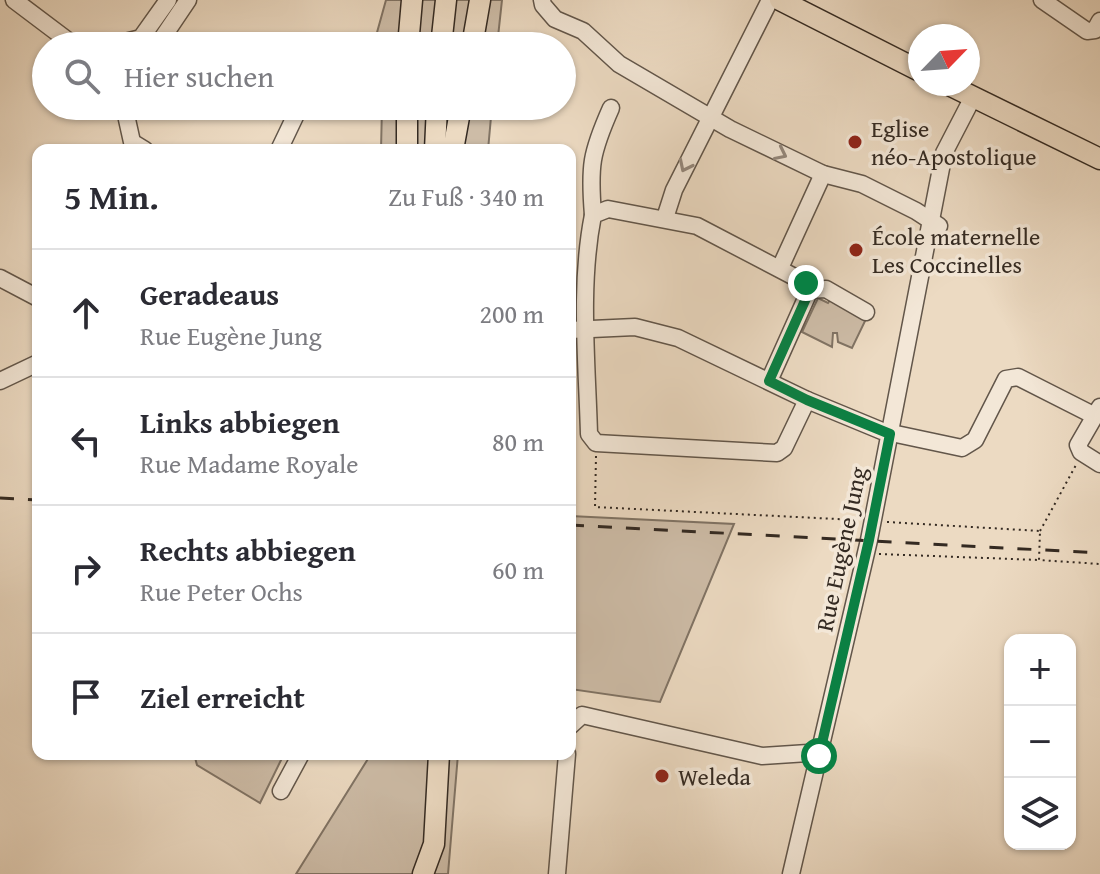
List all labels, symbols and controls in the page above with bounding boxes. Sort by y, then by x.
north arrow [908,24,980,96]
search box [32,32,576,120]
icon: search [60,54,104,98]
text: Hier suchen [124,54,274,98]
place label: Eglise néo-Apostolique [871,111,1037,174]
marker: Eglise néo-Apostolique [846,133,864,151]
one-way arrow [772,144,787,159]
one-way arrow [680,158,695,173]
text: 5 Min. [64,172,159,221]
text: Zu Fuß · 340 m [388,177,544,216]
place label: École maternelle Les Coccinelles [872,219,1040,282]
marker: École maternelle Les Coccinelles [847,241,865,259]
route end [788,265,824,301]
text: Geradeaus [140,272,279,316]
icon: ahead [64,291,108,335]
text: 200 m [479,294,544,333]
text: Rue Eugène Jung [140,316,322,355]
text: Links abbiegen [140,400,340,444]
icon: left [64,419,108,463]
text: 80 m [492,422,544,461]
text: Rue Madame Royale [140,444,358,483]
street label: Rue Eugène Jung [806,463,876,635]
text: Rechts abbiegen [140,528,356,572]
icon: right [64,547,108,591]
text: 60 m [492,550,544,589]
text: Rue Peter Ochs [140,572,303,611]
map controls [1004,634,1076,850]
button: + [1004,634,1076,706]
icon: arrive [64,675,108,719]
text: Ziel erreicht [140,675,305,719]
button: − [1004,706,1076,778]
route start [801,738,837,774]
place label: Weleda [678,759,752,794]
marker: Weleda [653,767,671,785]
button: layers [1004,778,1076,850]

